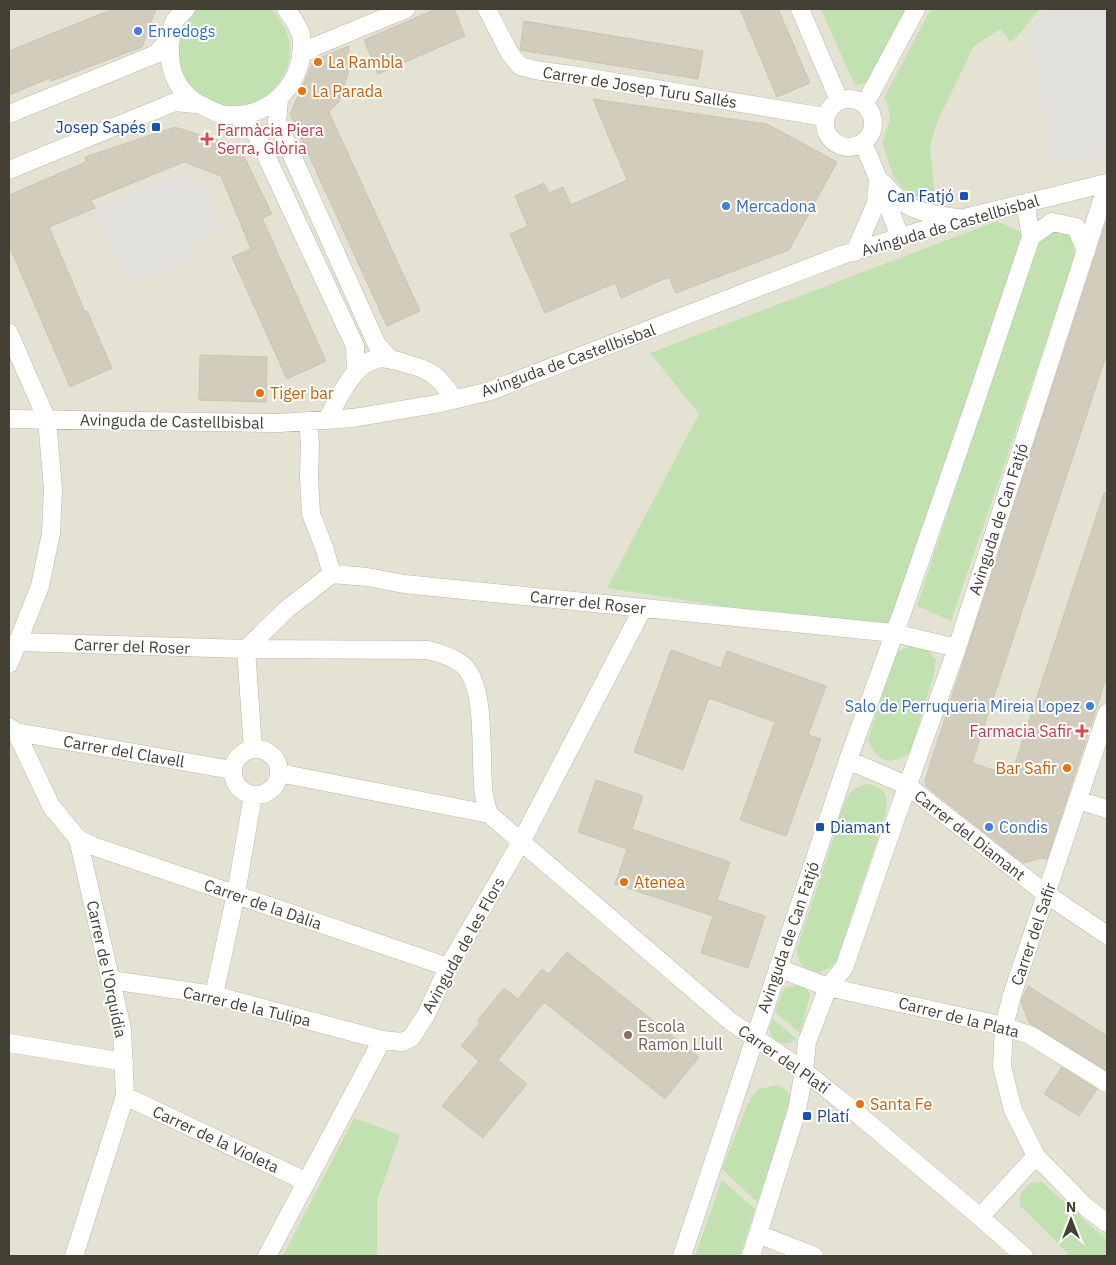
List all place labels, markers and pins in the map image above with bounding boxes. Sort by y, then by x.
place label: Enredogs [148,21,215,41]
marker: Enredogs [132,25,144,37]
place label: La Rambla [328,52,404,72]
marker: La Rambla [312,56,324,68]
place label: La Parada [312,81,383,101]
marker: La Parada [296,85,308,97]
place label: Josep Sapés [56,117,146,137]
place label: Farmàcia Piera Serra, Glòria [217,120,324,158]
marker: Josep Sapés [150,121,162,133]
marker: Farmàcia Piera Serra, Glòria [201,133,213,145]
place label: Can Fatjó [887,186,954,206]
marker: Can Fatjó [958,190,970,202]
place label: Mercadona [736,196,816,216]
marker: Mercadona [720,200,732,212]
place label: Tiger bar [270,383,334,403]
marker: Tiger bar [254,387,266,399]
place label: Salo de Perruqueria Mireia Lopez [845,696,1080,716]
marker: Salo de Perruqueria Mireia Lopez [1084,700,1096,712]
place label: Farmacia Safir [970,721,1072,741]
marker: Farmacia Safir [1076,725,1088,737]
place label: Bar Safir [996,758,1057,778]
marker: Bar Safir [1061,762,1073,774]
place label: Diamant [830,817,891,837]
place label: Condis [999,817,1048,837]
marker: Diamant [814,821,826,833]
marker: Condis [983,821,995,833]
place label: Atenea [634,872,685,892]
marker: Atenea [618,876,630,888]
place label: Escola Ramon Llull [638,1016,723,1054]
marker: Escola Ramon Llull [622,1029,634,1041]
place label: Santa Fe [870,1094,932,1114]
marker: Santa Fe [854,1098,866,1110]
place label: Platí [817,1106,849,1126]
marker: Platí [801,1110,813,1122]

